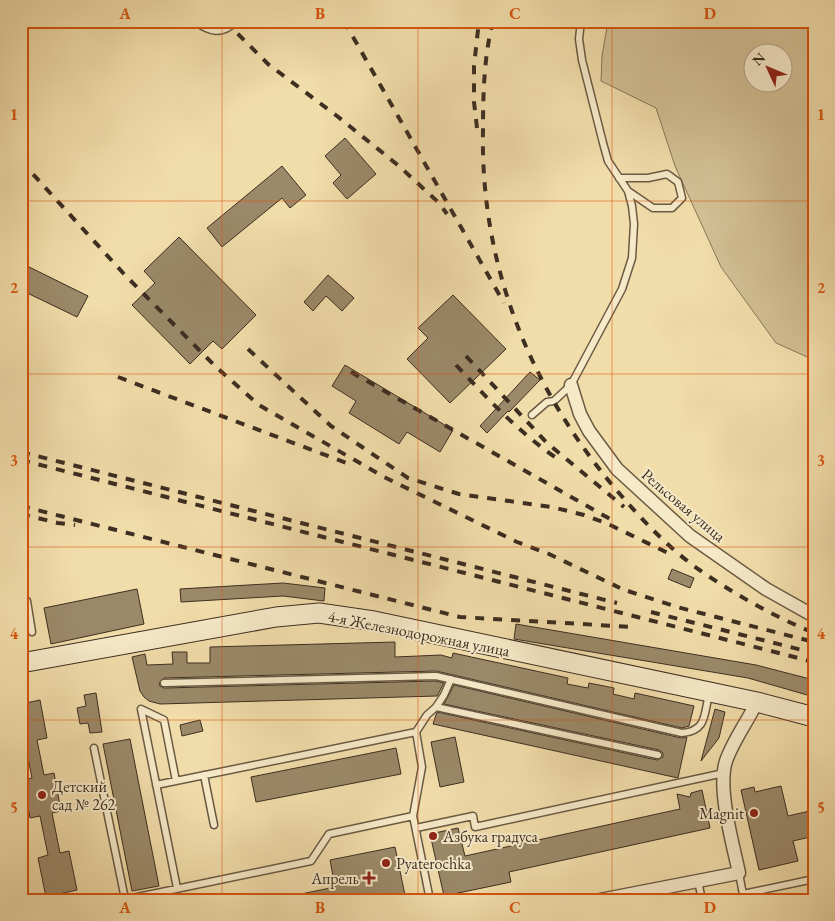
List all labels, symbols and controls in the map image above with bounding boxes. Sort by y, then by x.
text: A [118,3,131,24]
text: B [315,3,325,24]
text: C [509,3,521,24]
text: D [704,3,716,24]
north arrow [742,42,792,92]
text: N [748,48,770,69]
text: 1 [10,104,18,125]
text: 1 [817,104,825,125]
text: 2 [10,277,19,298]
text: 2 [817,277,826,298]
text: 3 [10,450,18,471]
text: 3 [817,450,825,471]
street label: Рельсовая улица [637,464,731,547]
street label: 4-я Железнодорожная улица [326,606,512,662]
text: 4 [10,623,19,644]
text: 4 [817,623,826,644]
place label: Детский сад № 262 [52,776,116,815]
marker: Детский сад № 262 [36,789,48,801]
text: 5 [10,797,18,818]
text: 5 [817,797,825,818]
place label: Magnit [699,803,744,824]
marker: Magnit [748,807,760,819]
place label: Азбука градуса [442,826,539,847]
marker: Азбука градуса [427,830,439,842]
place label: Pyaterochka [396,853,472,874]
marker: Pyaterochka [380,857,392,869]
place label: Апрель [310,868,359,889]
marker: Апрель [363,872,375,884]
text: A [118,897,131,918]
text: B [315,897,325,918]
text: C [509,897,521,918]
text: D [704,897,716,918]

